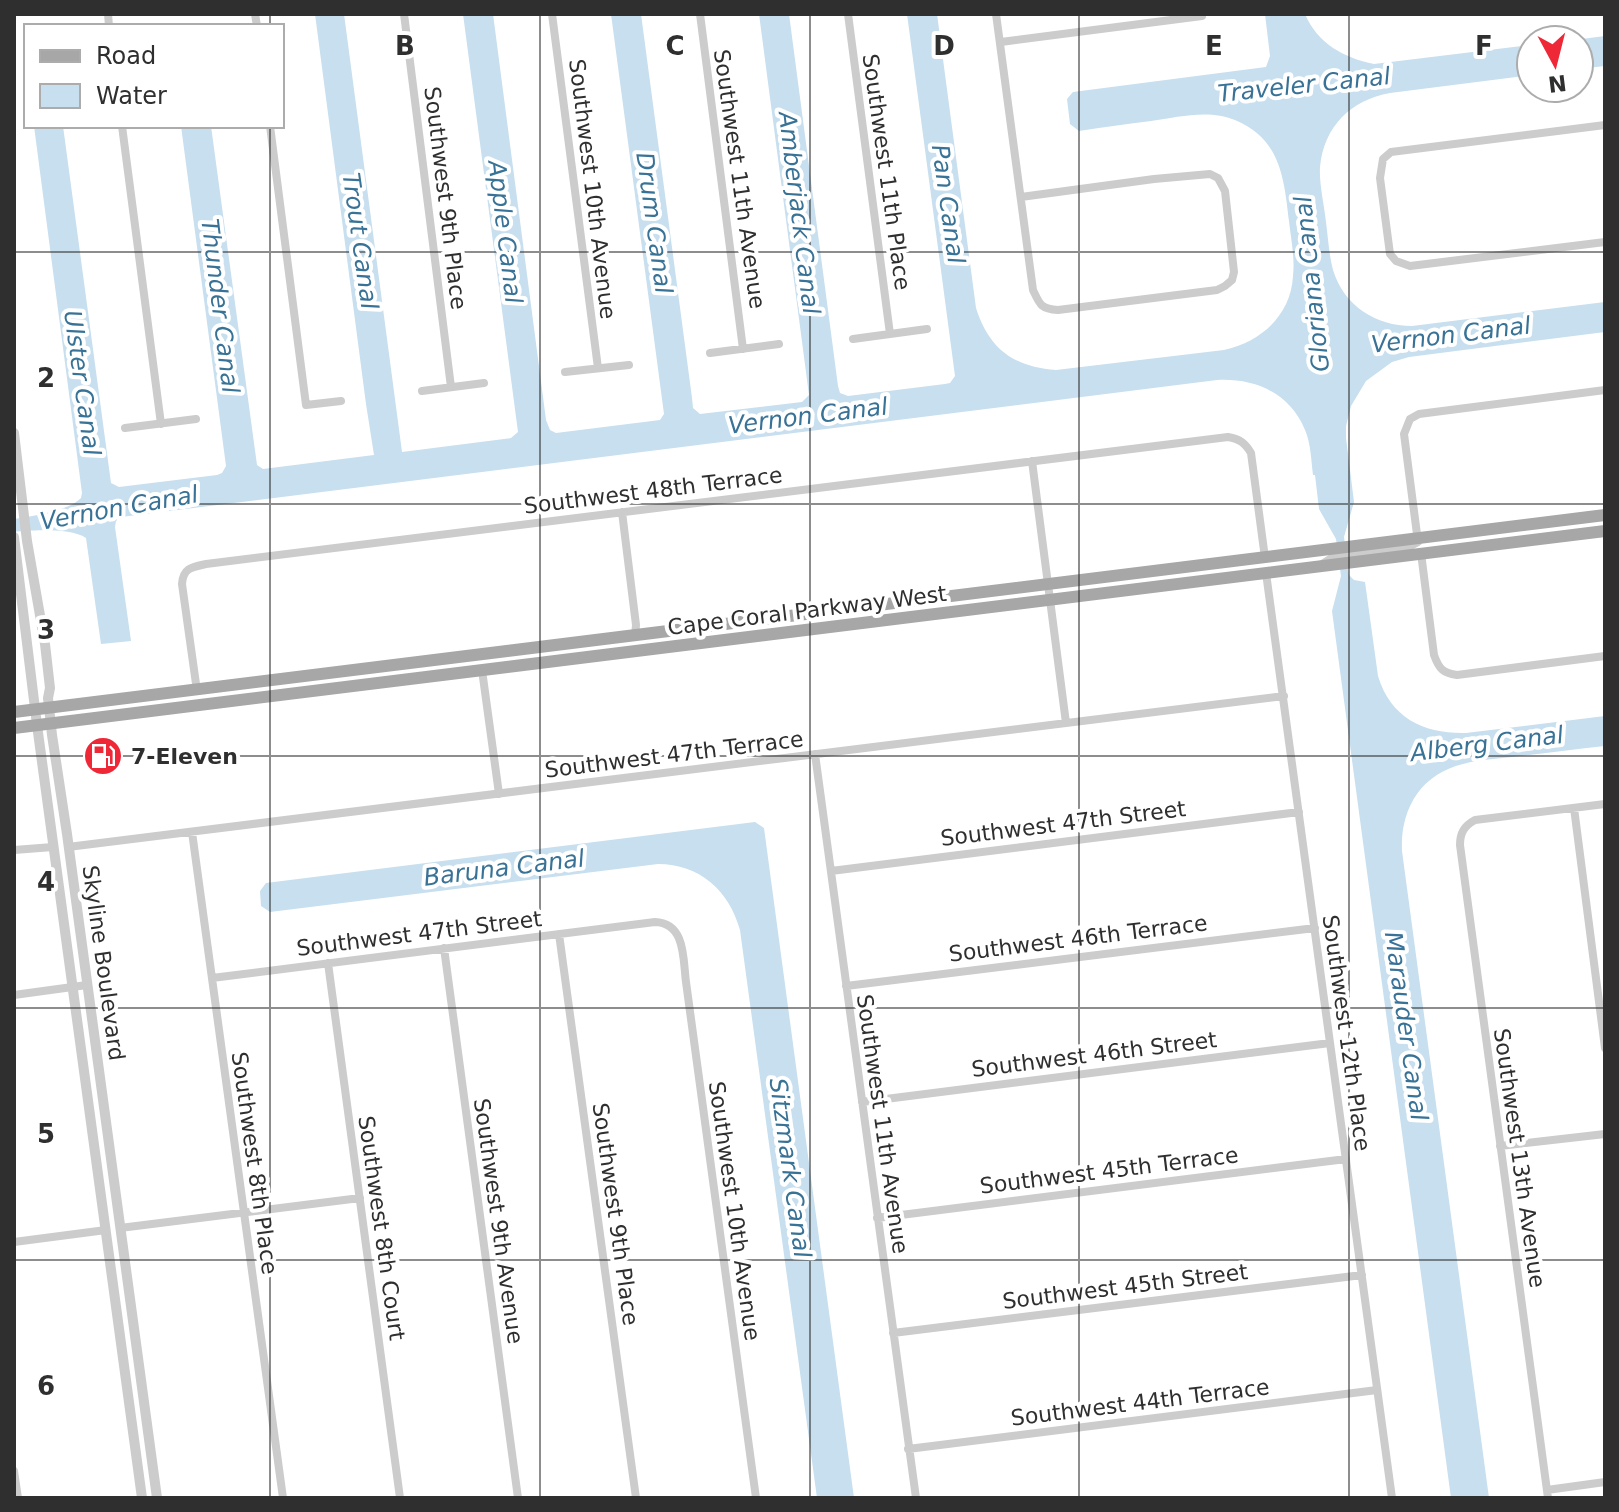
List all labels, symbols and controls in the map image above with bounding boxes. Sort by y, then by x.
legend [24,24,284,128]
north arrow [1515,24,1595,104]
text: B [395,31,415,61]
text: C [665,31,685,61]
text: D [933,31,955,61]
text: E [1205,31,1223,61]
text: F [1475,31,1493,61]
text: Road [96,42,156,70]
street label: Southwest 11th Avenue [709,48,770,310]
street label: Southwest 11th Place [858,52,915,292]
street label: Southwest 10th Avenue [564,58,621,321]
water label: Traveler Canal [1216,62,1392,108]
text: N [1547,70,1568,97]
text: Water [96,82,167,110]
street label: Southwest 9th Place [419,85,472,311]
water label: Amberjack Canal [772,108,825,316]
water label: Pan Canal [926,143,970,266]
water label: Drum Canal [630,150,678,296]
water label: Apple Canal [482,157,528,305]
water label: Trout Canal [337,171,383,311]
water label: Gloriana Canal [1289,194,1335,373]
water label: Thunder Canal [195,217,245,395]
water label: Ulster Canal [58,309,106,458]
water label: Vernon Canal [1370,311,1533,359]
text: 2 [37,363,55,393]
water label: Vernon Canal [727,392,890,440]
street label: Southwest 48th Terrace [522,462,784,519]
water label: Vernon Canal [38,480,201,536]
street label: Cape Coral Parkway West [666,581,948,640]
text: 3 [37,615,55,645]
water label: Alberg Canal [1407,721,1565,768]
street label: Southwest 47th Terrace [543,726,805,783]
fuel station icon: 7-Eleven [82,735,124,777]
place label: 7-Eleven [131,744,238,769]
street label: Southwest 47th Street [939,796,1188,851]
water label: Baruna Canal [422,844,586,892]
street label: Skyline Boulevard [77,864,130,1062]
text: 4 [37,867,55,897]
street label: Southwest 47th Street [295,906,544,961]
street label: Southwest 46th Terrace [947,910,1209,967]
street label: Southwest 12th Place [1318,913,1375,1153]
water label: Marauder Canal [1379,930,1433,1123]
street label: Southwest 11th Avenue [852,993,913,1255]
street label: Southwest 46th Street [970,1027,1219,1082]
street label: Southwest 13th Avenue [1489,1027,1550,1289]
street label: Southwest 8th Place [226,1050,283,1276]
water label: Sitzmark Canal [764,1076,817,1260]
street label: Southwest 10th Avenue [704,1080,765,1342]
street label: Southwest 9th Avenue [469,1097,528,1346]
street label: Southwest 9th Place [587,1101,644,1327]
street label: Southwest 8th Court [353,1114,410,1342]
text: 5 [37,1119,55,1149]
street label: Southwest 45th Terrace [978,1142,1240,1199]
street label: Southwest 45th Street [1001,1259,1250,1314]
text: 6 [37,1371,55,1401]
street label: Southwest 44th Terrace [1009,1374,1271,1431]

